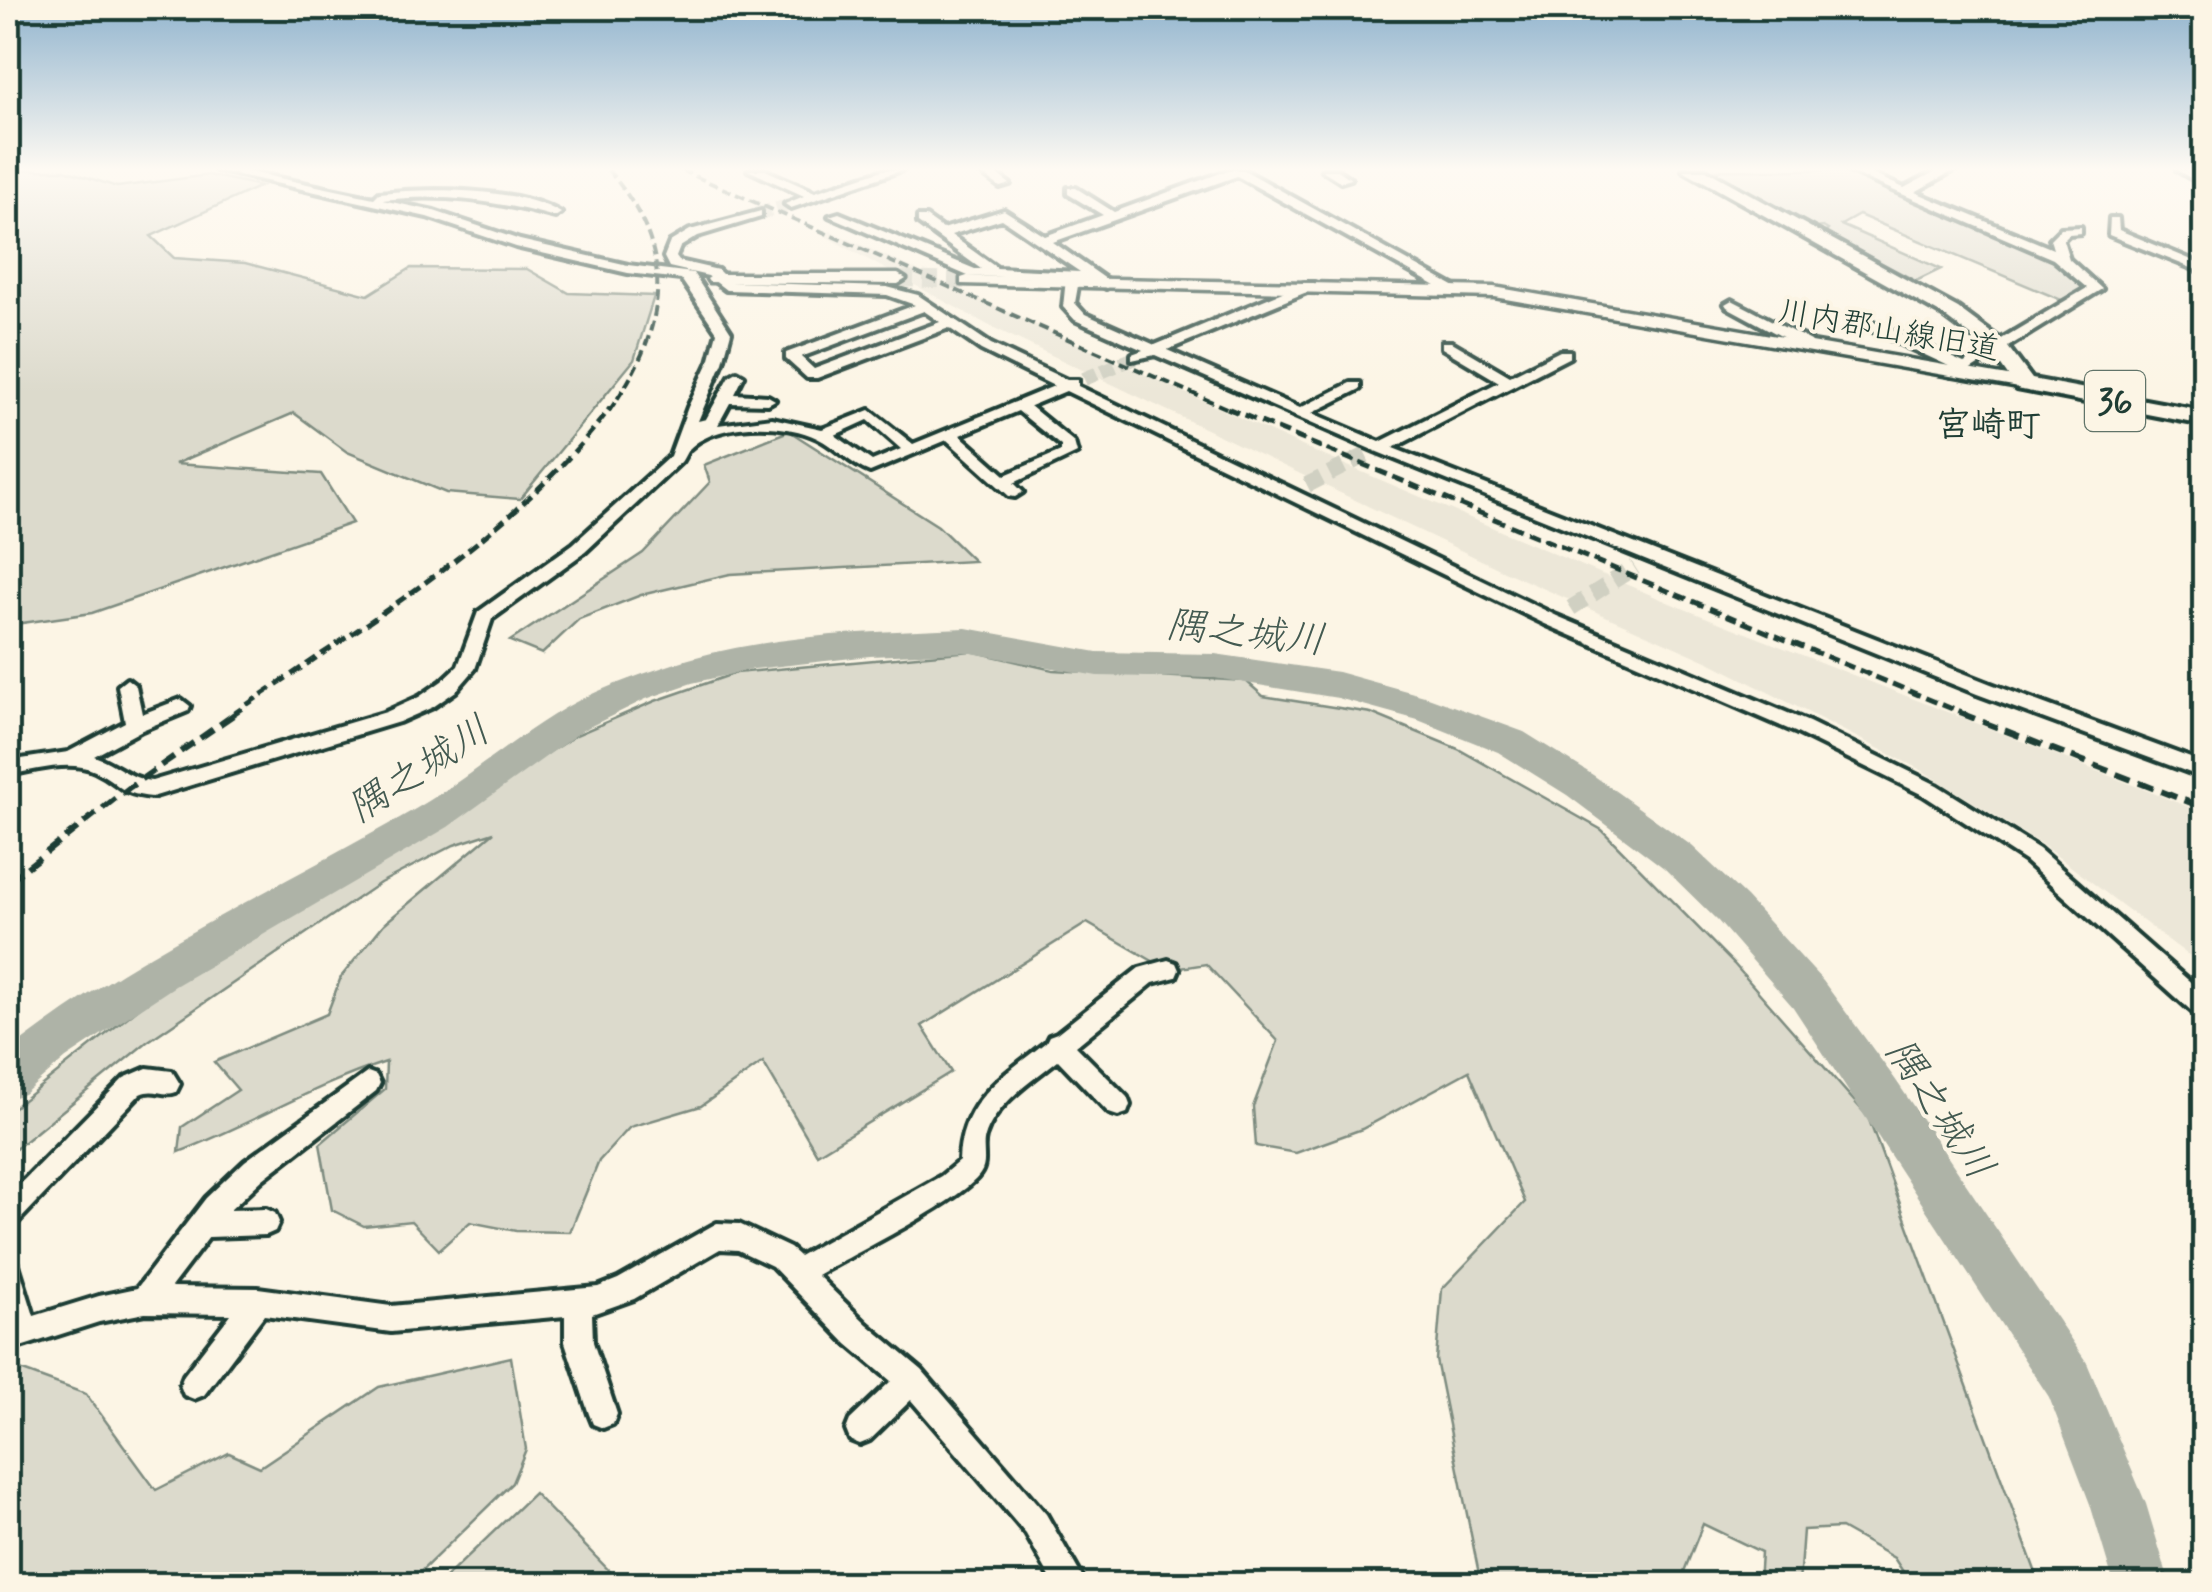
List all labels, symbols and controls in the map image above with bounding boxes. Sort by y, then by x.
street label: 川内郡山線旧道 [1775,291,2003,371]
road number: 36 [2085,371,2145,431]
district label: 宮崎町 [1935,403,2041,449]
water label: 隅之城川 [1163,600,1328,668]
water label: 隅之城川 [338,705,501,836]
water label: 隅之城川 [1872,1029,2005,1191]

